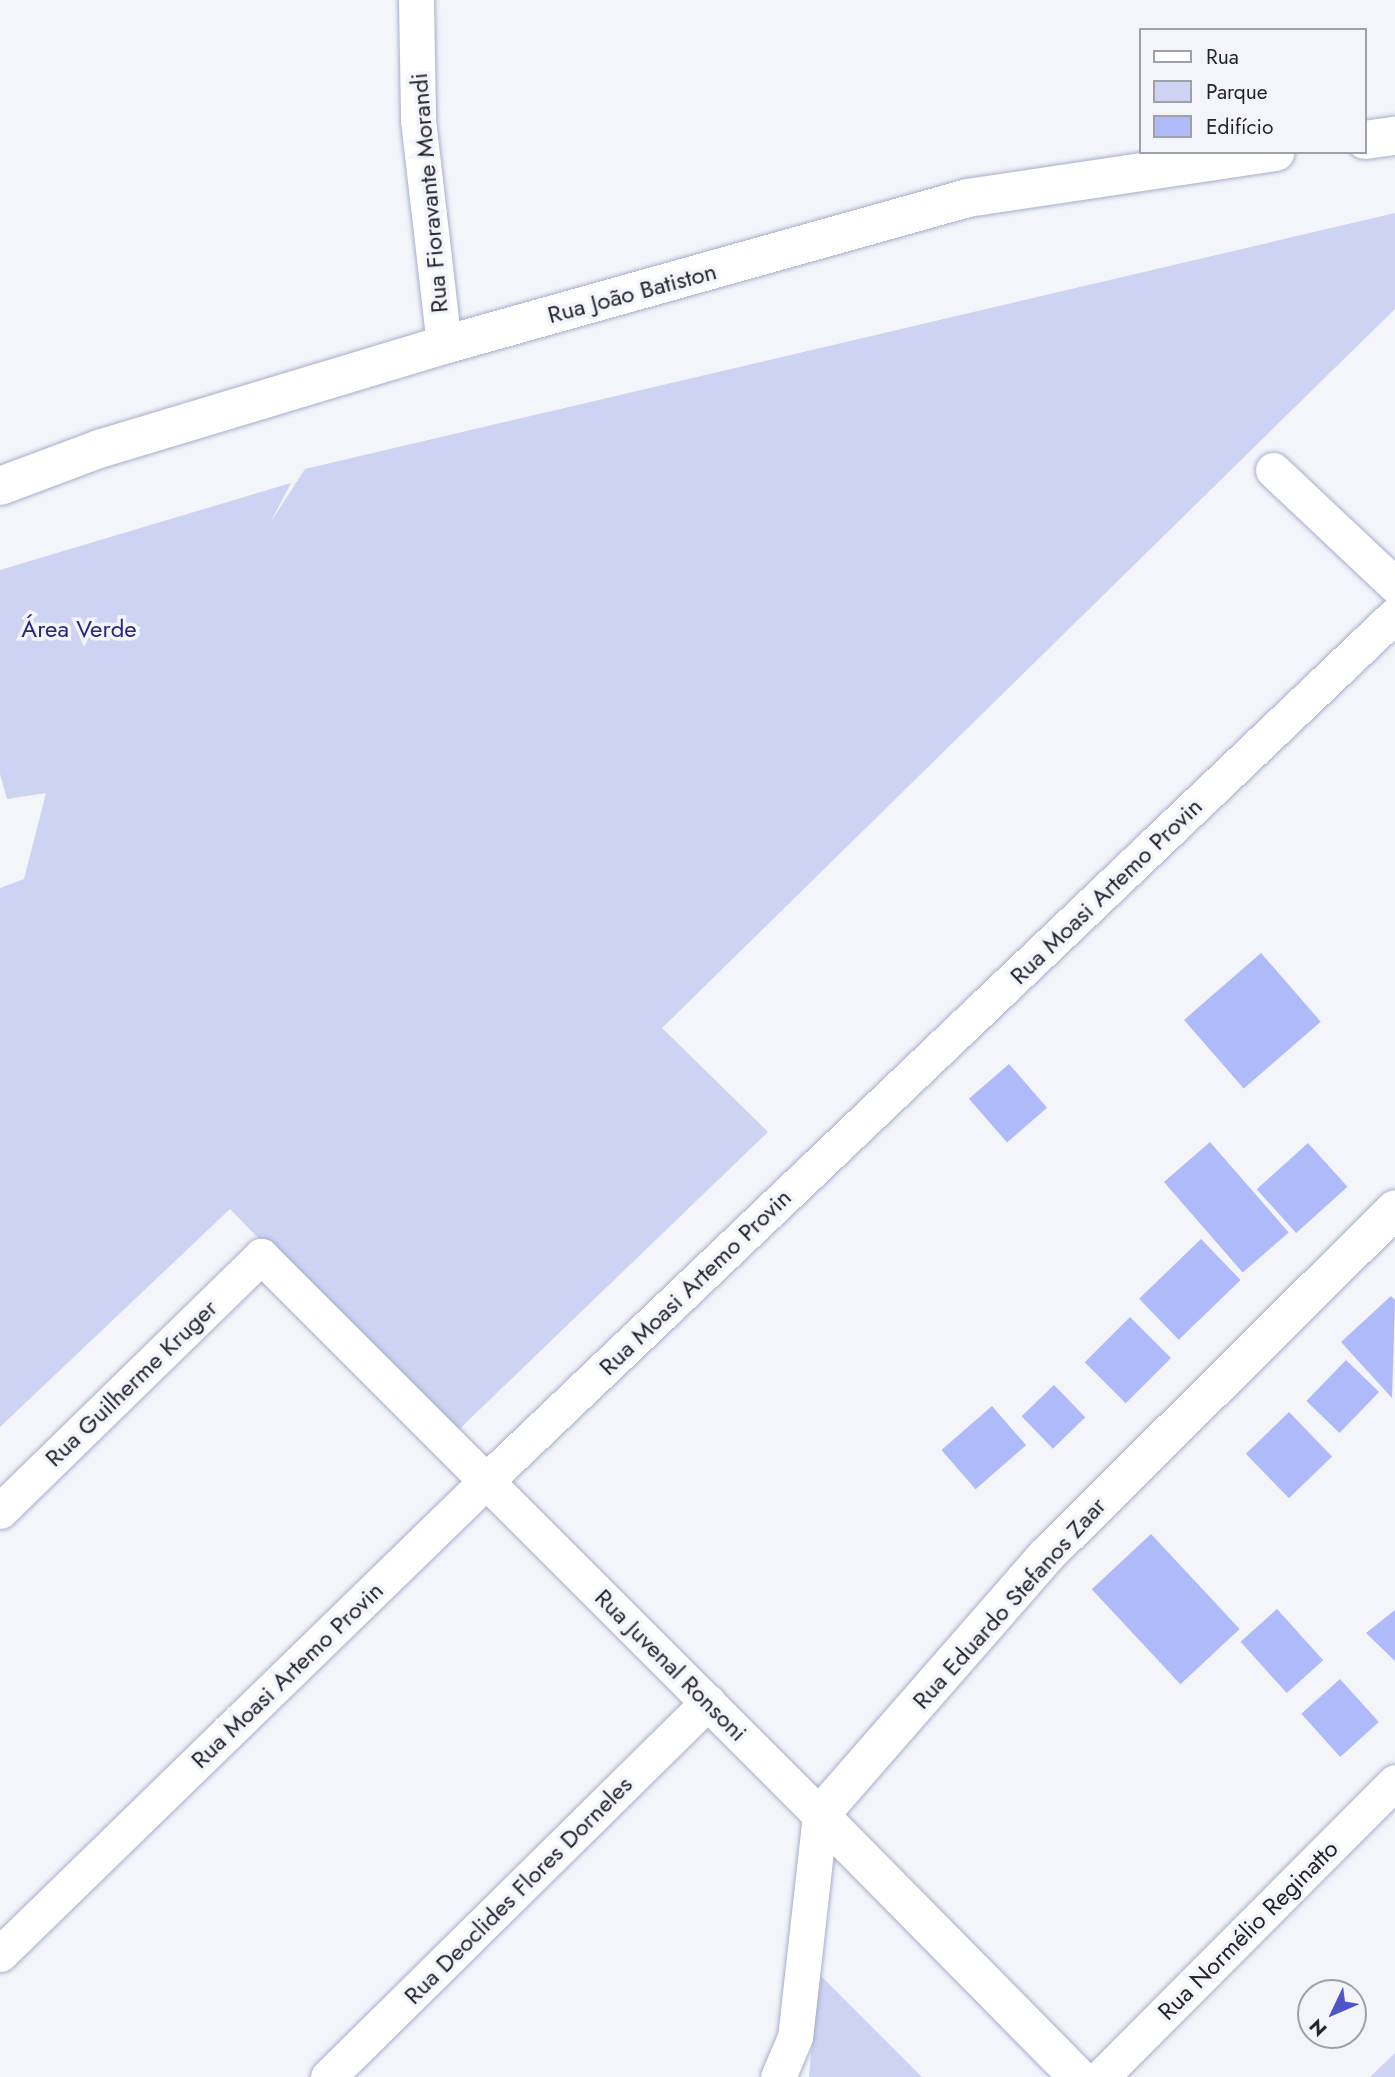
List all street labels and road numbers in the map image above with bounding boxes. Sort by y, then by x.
street label: Rua Fioravante Morandi [404,72,454,314]
street label: Rua João Batiston [544,257,720,329]
street label: Rua Moasi Artemo Provin [1004,792,1208,990]
street label: Rua Moasi Artemo Provin [593,1183,797,1381]
street label: Rua Guilherme Kruger [39,1293,223,1473]
street label: Rua Eduardo Stefanos Zaar [906,1491,1112,1715]
street label: Rua Moasi Artemo Provin [185,1576,389,1774]
street label: Rua Juvenal Ronsoni [589,1583,753,1747]
street label: Rua Deoclides Flores Dorneles [398,1770,638,2010]
street label: Rua Normélio Reginatto [1152,1834,1344,2026]

